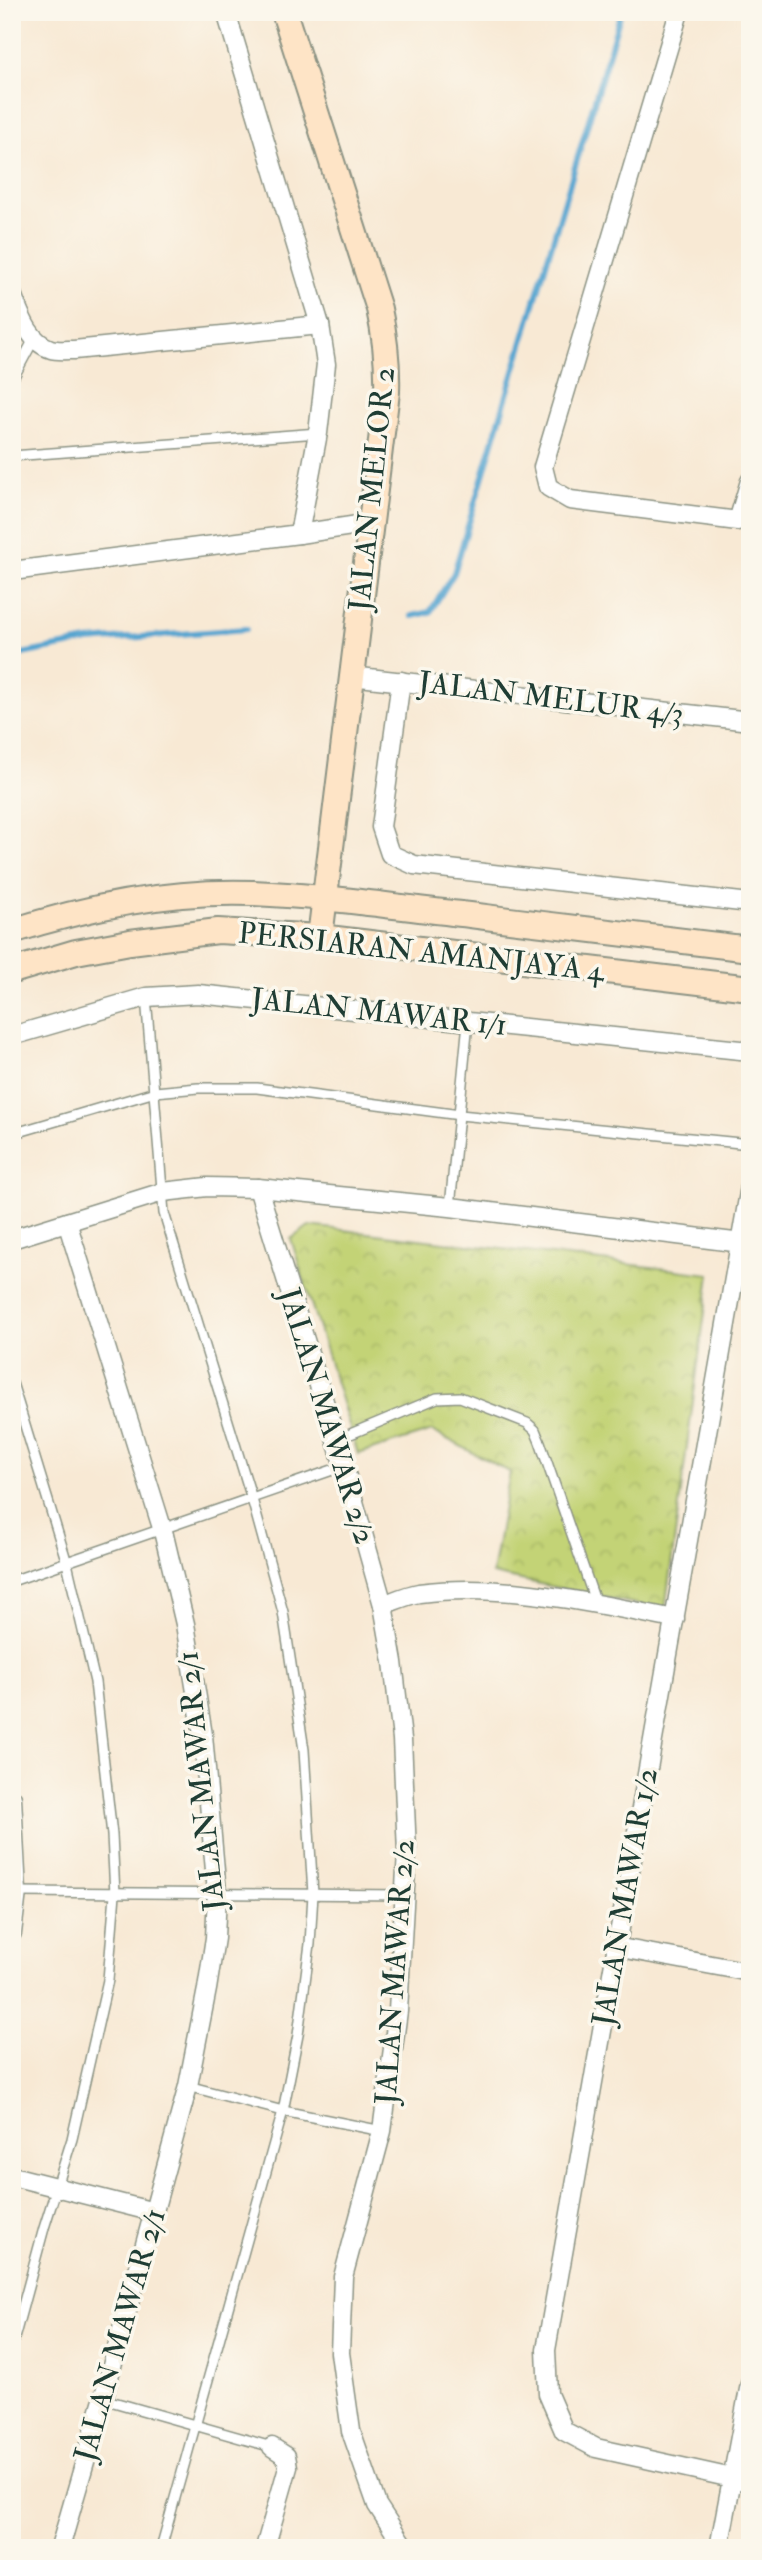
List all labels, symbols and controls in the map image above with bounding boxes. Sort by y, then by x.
street label: JALAN MELOR 2 [341,365,403,614]
street label: JALAN MELUR 4/3 [415,663,686,733]
street label: PERSIARAN AMANJAYA 4 [236,914,608,990]
street label: JALAN MAWAR 1/1 [248,980,509,1044]
street label: JALAN MAWAR 2/2 [270,1283,384,1549]
street label: JALAN MAWAR 2/1 [169,1649,233,1914]
street label: JALAN MAWAR 1/2 [584,1765,666,2030]
street label: JALAN MAWAR 2/2 [367,1838,423,2107]
street label: JALAN MAWAR 2/1 [66,2204,174,2467]

